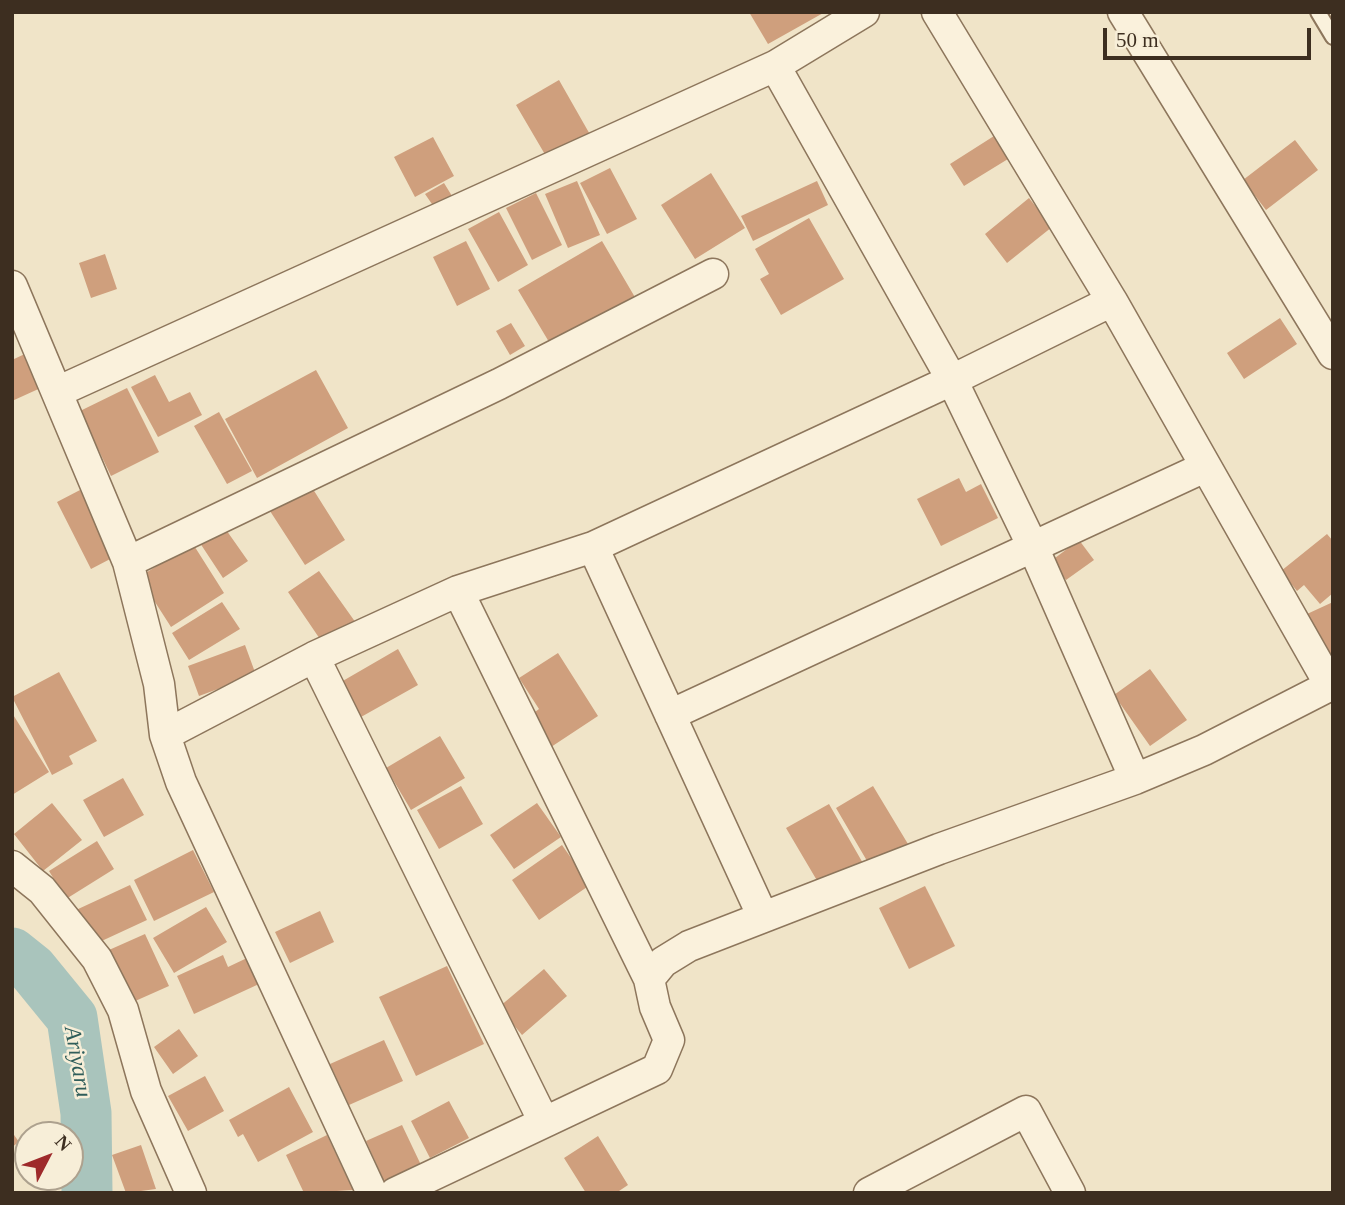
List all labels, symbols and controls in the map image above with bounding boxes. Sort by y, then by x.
scale bar [1107,14,1315,58]
text: 50 m [1116,28,1159,52]
water label: Ariyaru [57,1024,97,1100]
north arrow [14,1121,84,1191]
text: N [51,1131,76,1155]

